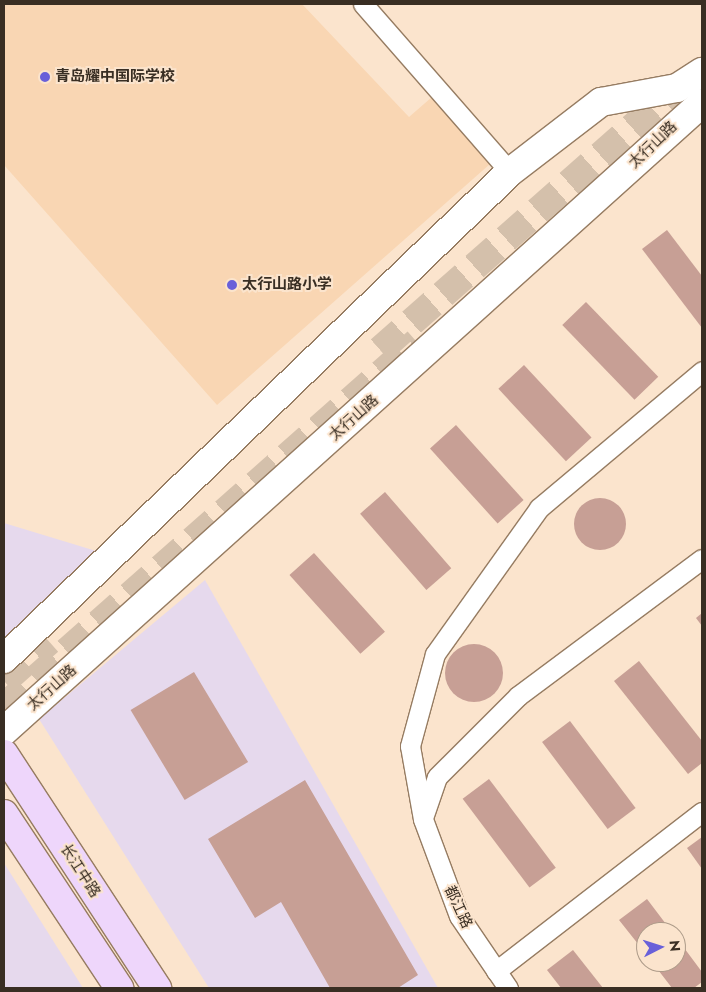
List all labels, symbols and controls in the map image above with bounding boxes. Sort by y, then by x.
place label: 青岛耀中国际学校 [55,68,175,86]
marker: 青岛耀中国际学校 [39,71,51,83]
street label: 太行山路 [625,118,681,172]
place label: 太行山路小学 [242,276,332,294]
marker: 太行山路小学 [226,279,238,291]
street label: 太行山路 [326,391,382,445]
street label: 太行山路 [24,661,80,715]
street label: 长江中路 [56,841,104,901]
street label: 都江路 [440,883,476,931]
north arrow [636,922,686,972]
text: N [665,939,685,952]

